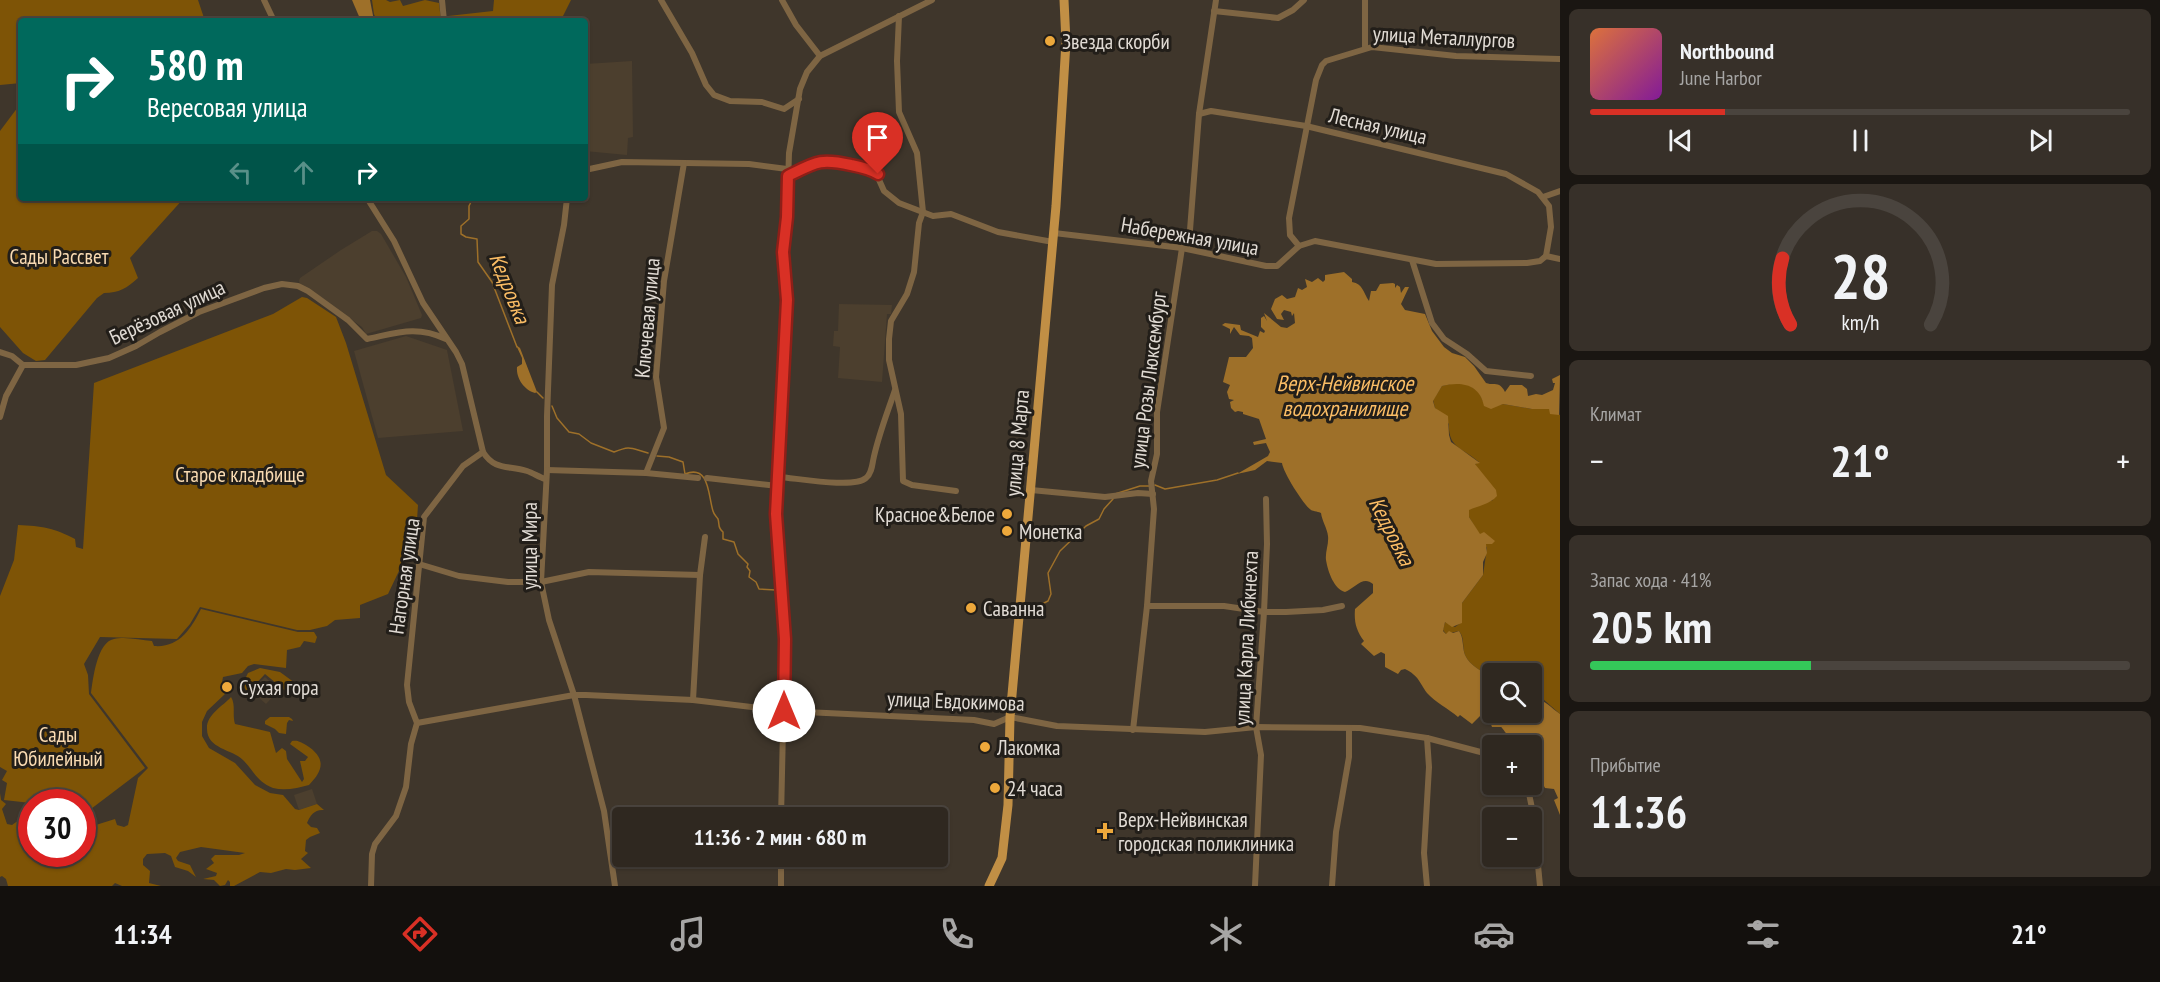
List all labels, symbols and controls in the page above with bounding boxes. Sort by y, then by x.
street label: улица Металлургов [1372,20,1516,54]
place label: Звезда скорби [1062,28,1170,55]
marker: Звезда скорби [1043,34,1057,48]
text: 580 m [147,37,244,92]
text: Northbound [1680,37,1774,65]
icon: right [48,42,126,120]
text: June Harbor [1680,65,1762,91]
text: Вересовая улица [147,90,307,124]
street label: Лесная улица [1325,101,1430,150]
pin [852,112,903,174]
icon: arrive [861,121,894,154]
icon: previous [1664,124,1697,157]
icon: pause [1844,124,1877,157]
icon: next [2024,124,2057,157]
icon: left [224,156,257,189]
icon: ahead [287,156,320,189]
icon: right [350,156,383,189]
street label: Набережная улица [1119,211,1261,261]
text: 28 [1830,235,1890,316]
park label: Сады Рассвет [10,243,109,270]
water label: Кедровка [483,249,537,328]
street label: Ключевая улица [628,257,666,379]
street label: Берёзовая улица [105,273,229,351]
street label: улица Розы Люксембург [1124,289,1172,470]
text: km/h [1841,308,1879,336]
water label: Верх-Нейвинское водохранилище [1277,369,1415,422]
street label: улица 8 Марта [999,388,1035,498]
text: Климат [1590,401,1641,427]
text: 21° [1830,431,1890,489]
text: − [1590,439,1604,482]
text: + [2116,439,2130,482]
park label: Старое кладбище [175,461,305,488]
water label: Кедровка [1363,492,1422,571]
place label: Красное&Белое [875,501,995,528]
street label: улица Мира [516,502,543,590]
marker: Красное&Белое [1000,507,1014,521]
street label: Нагорная улица [382,516,426,636]
place label: Монетка [1019,518,1082,545]
marker: Монетка [1000,524,1014,538]
street label: улица Карла Либкнехта [1228,550,1264,726]
text: Запас хода · 41% [1590,567,1711,593]
place label: Саванна [983,595,1045,622]
text: 205 km [1590,597,1712,655]
marker: Саванна [964,601,978,615]
map controls [1482,663,1542,867]
button: search [1482,663,1542,723]
place label: Сухая гора [239,674,319,701]
position arrow [752,679,816,743]
marker: Сухая гора [220,680,234,694]
street label: улица Евдокимова [887,685,1025,717]
park label: Сады Юбилейный [13,721,103,772]
place label: Лакомка [996,734,1060,761]
button: + [1482,735,1542,795]
marker: Лакомка [978,740,992,754]
text: Прибытие [1590,752,1661,778]
place label: 24 часа [1007,775,1063,802]
marker: 24 часа [988,781,1002,795]
text: 11:36 [1590,782,1687,840]
speed limit sign: 30 [18,789,96,867]
place label: Верх-Нейвинская городская поликлиника [1118,806,1294,857]
button: − [1482,807,1542,867]
marker: Верх-Нейвинская городская поликлиника [1096,822,1114,840]
text: 11:36 · 2 мин · 680 m [694,823,866,851]
icon: directions [399,913,441,955]
icon: music [667,913,709,955]
icon: phone [936,913,978,955]
icon: climate [1205,913,1247,955]
icon: car [1473,913,1515,955]
icon: filters [1742,913,1784,955]
text: 11:34 [113,917,172,951]
text: 21° [2011,917,2047,951]

